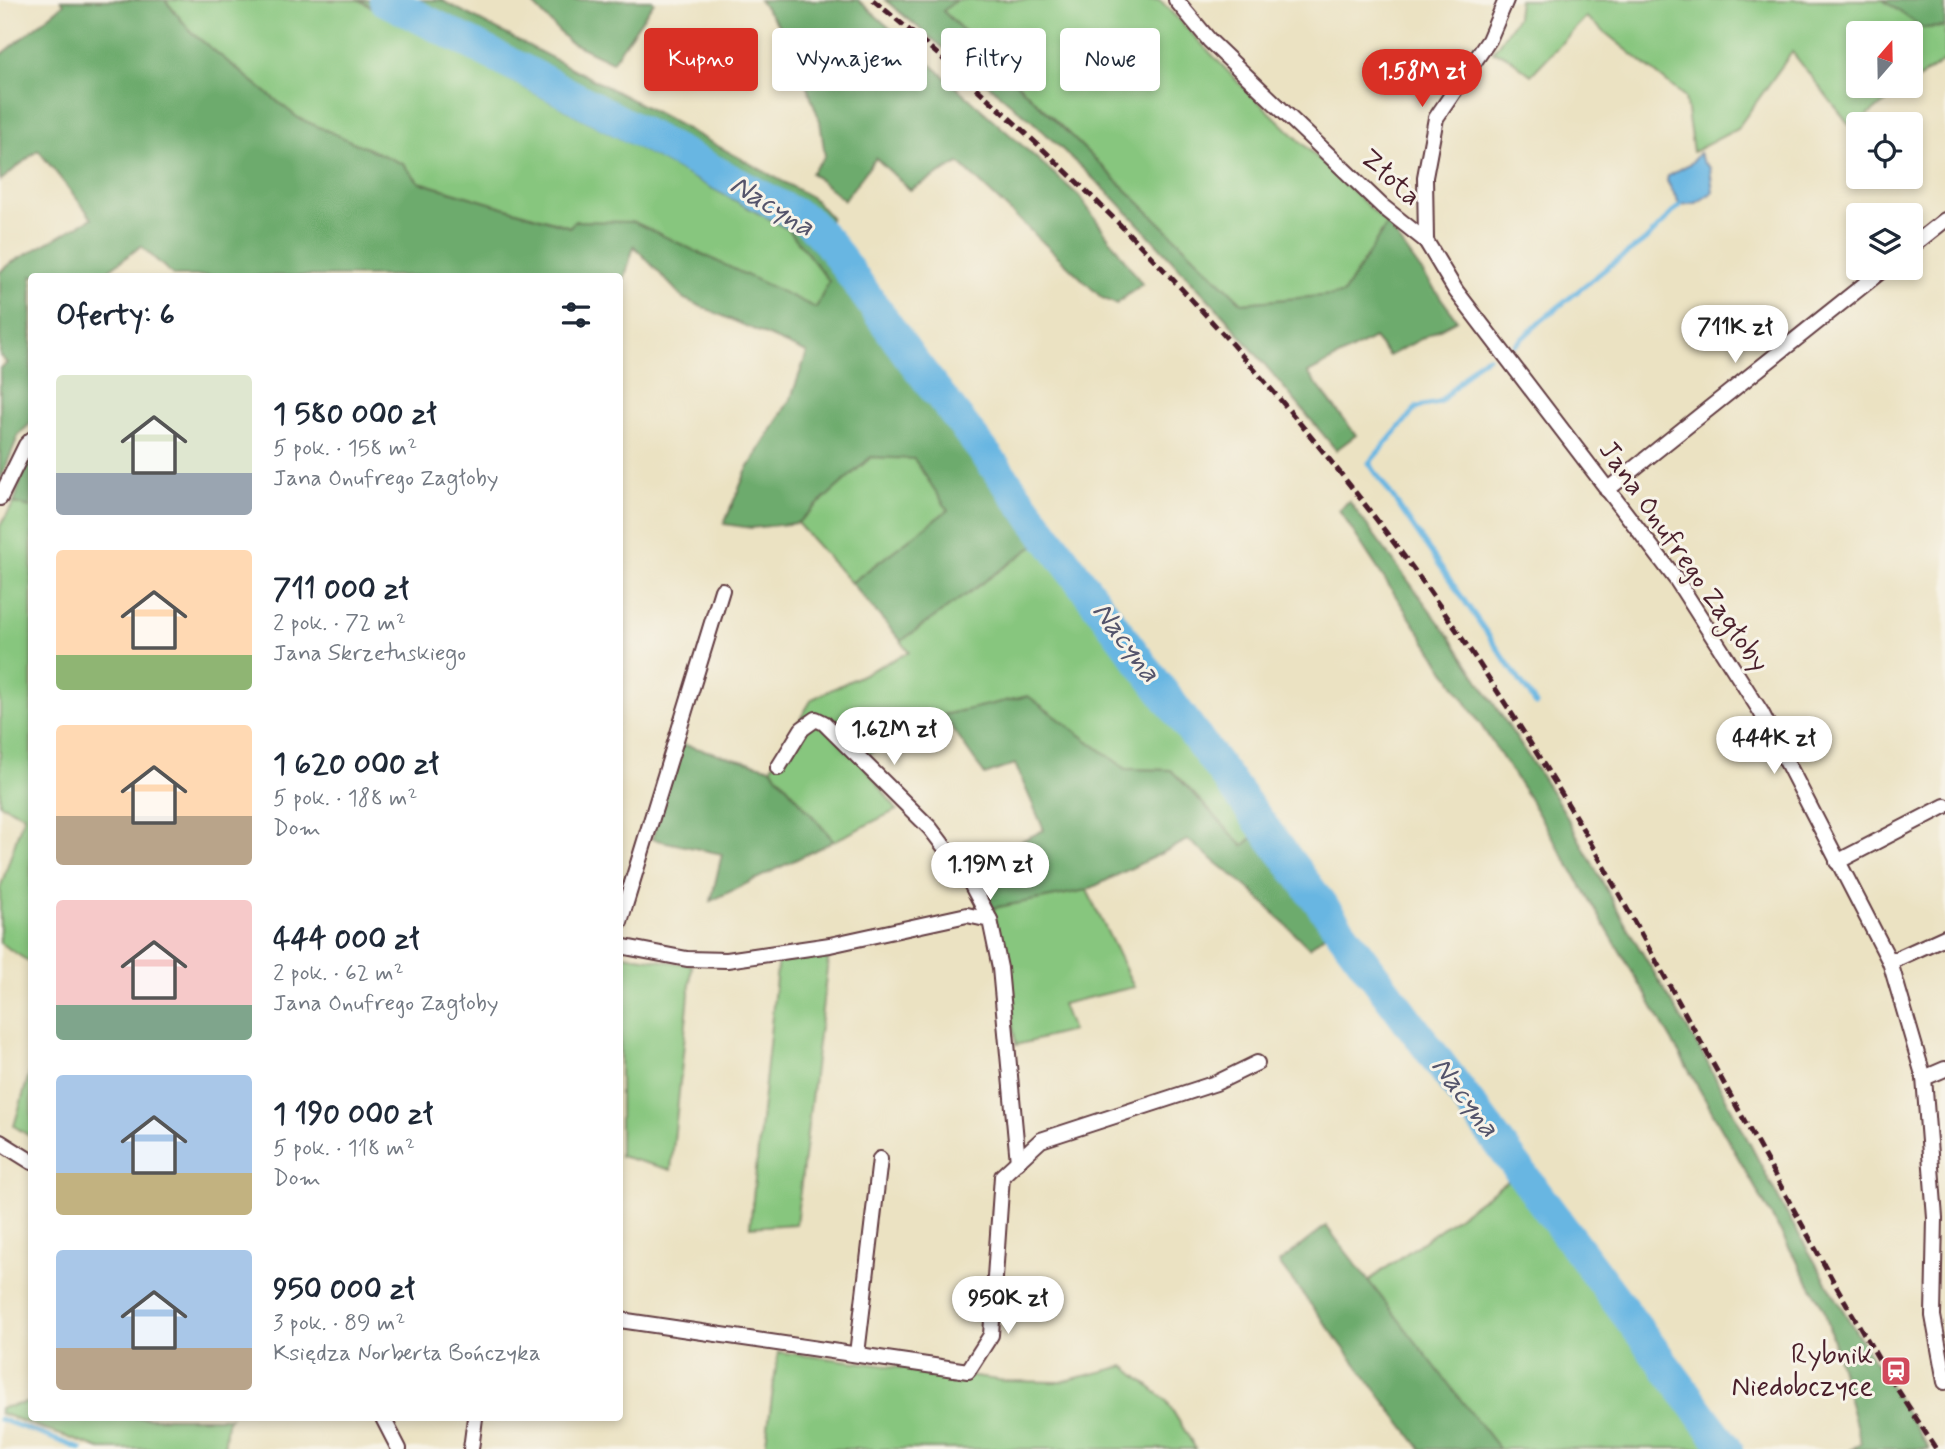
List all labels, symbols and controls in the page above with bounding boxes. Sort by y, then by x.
north arrow [1846,21,1923,98]
map controls [1846,21,1923,280]
chip: Kupno [644,28,758,91]
chip: Wynajem [772,28,927,91]
chip: Filtry [941,28,1046,91]
chip: Nowe [1060,28,1160,91]
pin: 1.58M zł [1350,50,1494,109]
text: 1.58M zł [1378,57,1466,87]
button: locate [1846,112,1923,189]
street label: Złota [1352,141,1428,215]
water label: Nacyna [723,166,822,247]
button: layers [1846,203,1923,280]
text: Oferty: 6 [56,296,175,335]
icon: filters [557,296,595,334]
pin: 711K zł [1670,306,1800,365]
text: 711K zł [1697,313,1773,343]
text: 1 580 000 zł [273,395,437,434]
icon: home [112,403,196,487]
text: 5 pok. · 158 m² [273,434,417,464]
street label: Jana Onufrego Zagłoby [1587,434,1777,681]
text: Jana Onufrego Zagłoby [273,464,498,494]
text: 711 000 zł [273,570,409,609]
icon: home [112,578,196,662]
water label: Nacyna [1083,594,1169,691]
text: 2 pok. · 72 m² [273,609,406,639]
text: Jana Skrzetuskiego [273,639,466,669]
pin: 1.62M zł [822,708,966,767]
text: 1.62M zł [851,715,937,745]
pin: 444K zł [1709,716,1839,776]
text: 444K zł [1732,724,1816,754]
text: 1 620 000 zł [273,745,439,784]
icon: home [112,753,196,837]
text: 5 pok. · 188 m² [273,784,418,814]
text: Dom [273,814,321,844]
pin: 1.19M zł [918,842,1062,902]
text: 1.19M zł [947,850,1033,880]
text: 444 000 zł [273,920,420,959]
icon: home [112,928,196,1012]
text: 2 pok. · 62 m² [273,959,404,989]
text: Jana Onufrego Zagłoby [273,989,498,1019]
water label: Nacyna [1422,1049,1508,1146]
text: 1 190 000 zł [273,1095,433,1134]
icon: home [112,1103,196,1187]
text: 5 pok. · 118 m² [273,1134,415,1164]
text: Dom [273,1164,321,1194]
text: 950 000 zł [273,1270,415,1309]
pin: 950K zł [943,1276,1073,1336]
icon: home [112,1278,196,1362]
text: 950K zł [968,1284,1048,1314]
text: 3 pok. · 89 m² [273,1309,406,1339]
place label: Rybnik Niedobczyce [1731,1337,1873,1406]
text: Księdza Norberta Bończyka [273,1339,541,1369]
station icon: Rybnik Niedobczyce [1879,1354,1913,1388]

